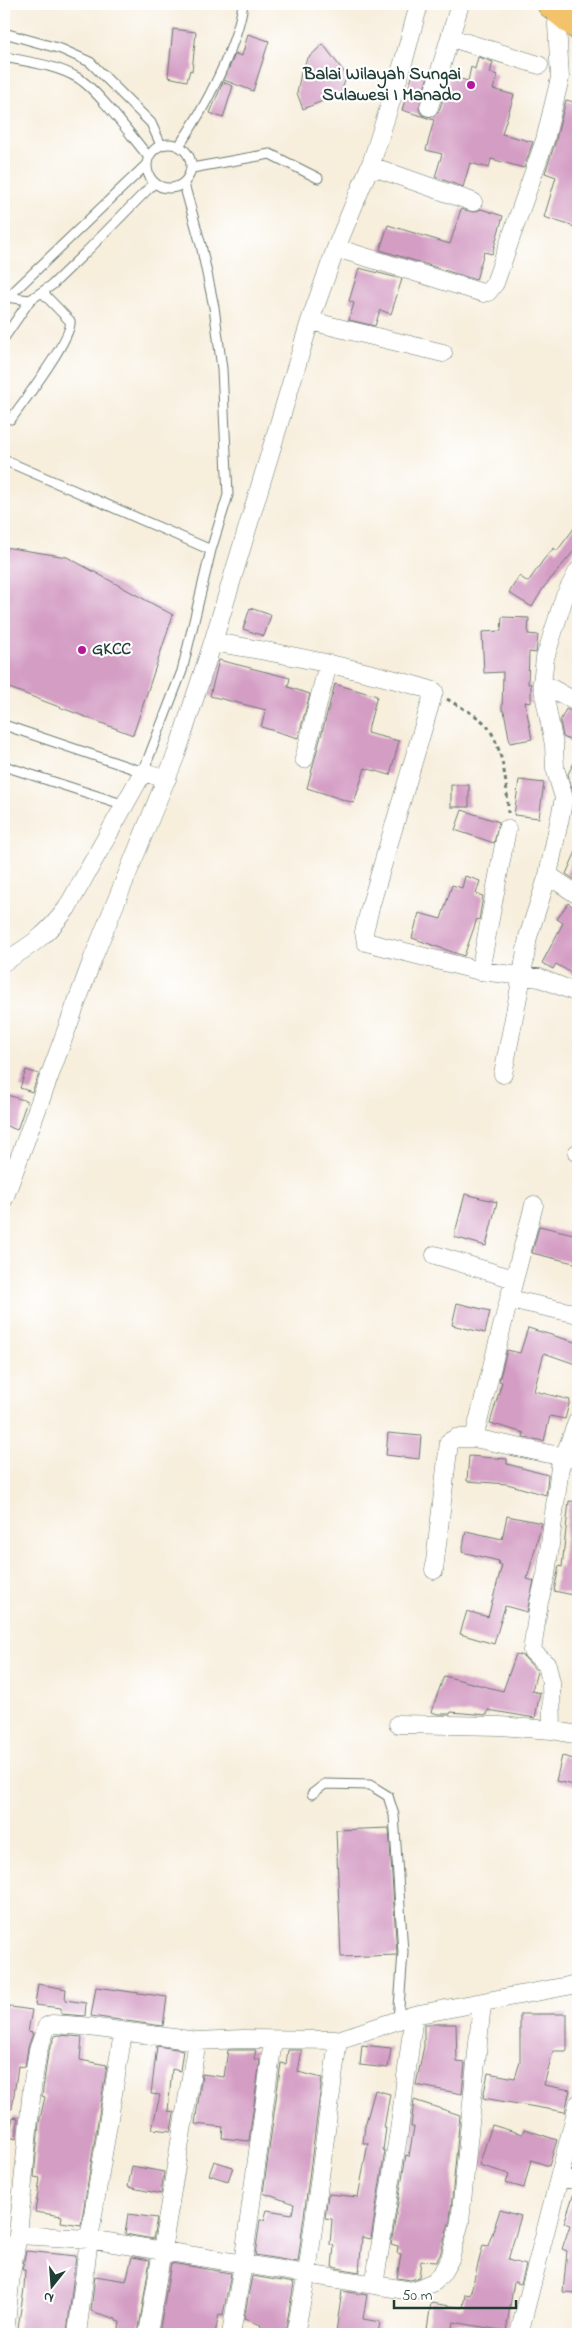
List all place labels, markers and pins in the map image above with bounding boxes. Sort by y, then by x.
place label: Balai Wilayah Sungai Sulawesi I Manado [302,62,461,109]
marker: Balai Wilayah Sungai Sulawesi I Manado [465,79,477,91]
place label: GKCC [92,637,131,663]
marker: GKCC [76,644,88,656]

